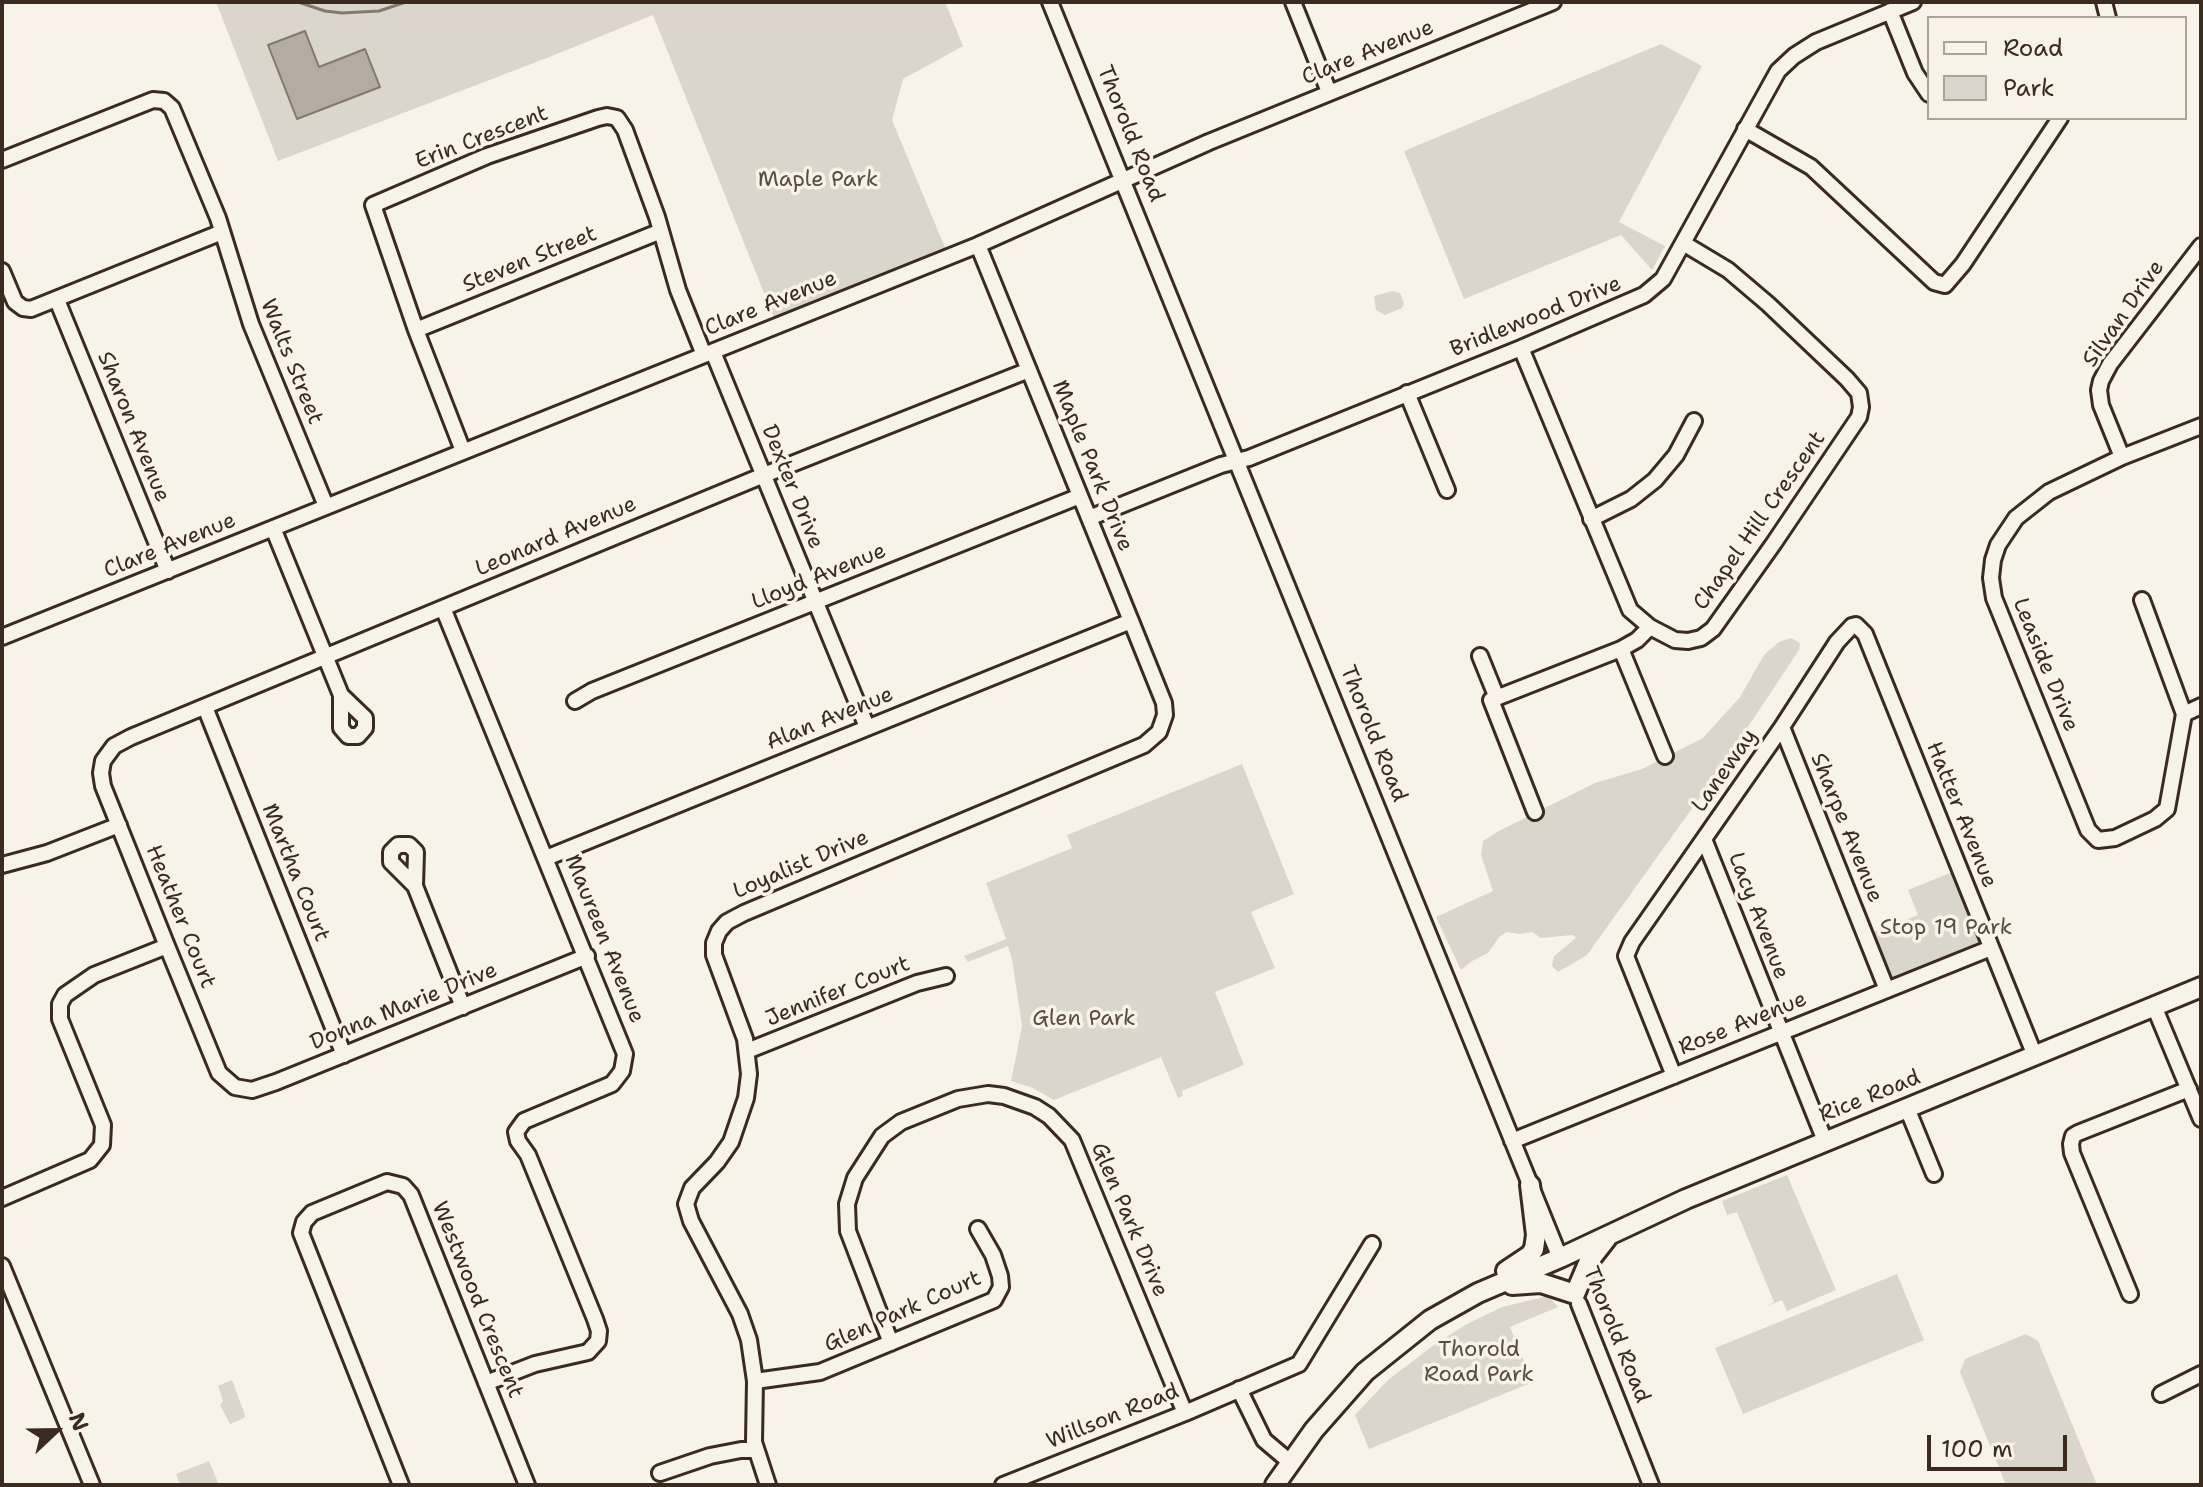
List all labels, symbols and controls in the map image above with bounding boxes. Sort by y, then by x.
street label: Clare Avenue [1298,15,1438,91]
legend [1927,16,2187,120]
text: Road [2003,32,2063,64]
street label: Thorold Road [1091,62,1169,206]
text: Park [2003,72,2055,104]
street label: Erin Crescent [412,101,552,175]
park label: Maple Park [758,167,878,193]
street label: Steven Street [459,221,601,299]
street label: Silvan Drive [2077,255,2171,373]
street label: Clare Avenue [701,266,841,342]
street label: Bridlewood Drive [1447,271,1625,363]
street label: Walts Street [254,295,328,429]
street label: Sharon Avenue [91,348,175,506]
street label: Maple Park Drive [1046,377,1138,555]
street label: Dexter Drive [755,421,829,553]
street label: Chapel Hill Crescent [1688,427,1832,615]
street label: Leonard Avenue [471,491,641,583]
street label: Clare Avenue [100,508,240,584]
street label: Lloyd Avenue [748,538,890,616]
street label: Leaside Drive [2006,594,2084,736]
street label: Thorold Road [1334,662,1412,806]
street label: Alan Avenue [763,682,897,756]
street label: Laneway [1687,724,1763,818]
street label: Hatter Avenue [1920,738,2002,892]
street label: Sharpe Avenue [1804,749,1888,907]
street label: Martha Court [255,800,335,946]
street label: Loyalist Drive [729,825,873,905]
street label: Heather Court [139,841,221,993]
street label: Lacy Avenue [1722,849,1794,983]
street label: Maureen Avenue [558,851,650,1027]
park label: Stop 19 Park [1880,915,2012,941]
street label: Jennifer Court [762,951,914,1033]
street label: Donna Marie Drive [307,957,501,1057]
street label: Rose Avenue [1675,986,1811,1062]
park label: Glen Park [1032,1006,1136,1032]
street label: Rice Road [1816,1065,1924,1129]
street label: Glen Park Drive [1085,1139,1173,1301]
street label: Westwood Crescent [425,1198,529,1402]
street label: Thorold Road [1577,1263,1655,1407]
street label: Glen Park Court [820,1266,986,1358]
park label: Thorold Road Park [1424,1337,1534,1388]
street label: Willson Road [1043,1378,1183,1456]
north arrow [16,1391,96,1471]
text: N [62,1408,95,1435]
scale bar [1931,1419,2071,1469]
text: 100 m [1941,1433,2013,1465]

